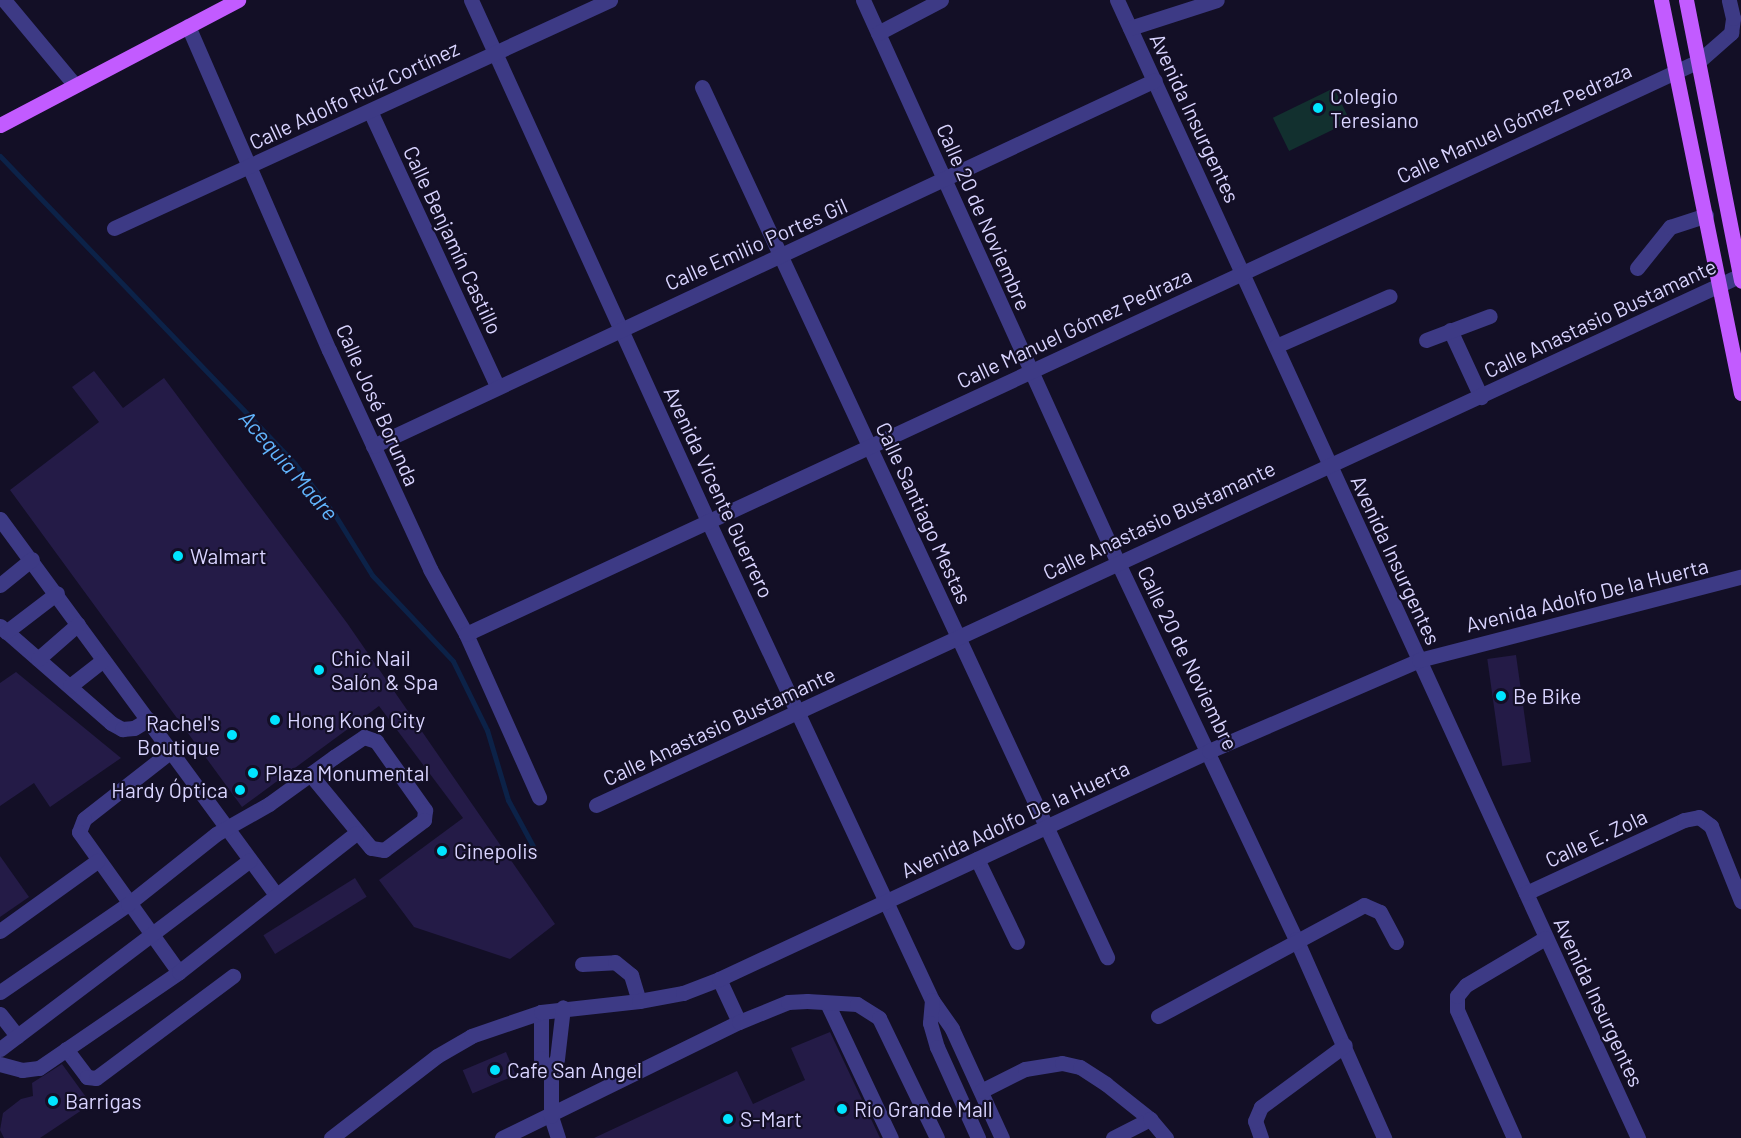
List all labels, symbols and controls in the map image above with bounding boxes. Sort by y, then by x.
street label: Avenida Insurgentes [1145,29,1245,207]
street label: Calle Adolfo Ruíz Cortínez [245,35,463,155]
street label: Calle Manuel Gómez Pedraza [1393,57,1635,189]
place label: Colegio Teresiano [1330,83,1419,133]
marker: Colegio Teresiano [1311,101,1325,115]
street label: Calle 20 de Noviembre [931,120,1037,314]
street label: Calle Benjamín Castillo [398,142,508,338]
street label: Calle Emilio Portes Gil [661,192,851,296]
street label: Calle Anastasio Bustamante [1480,253,1720,383]
street label: Calle Manuel Gómez Pedraza [953,262,1195,394]
street label: Calle José Borunda [331,320,425,490]
street label: Avenida Vicente Guerrero [659,382,779,602]
water label: Acequia Madre [234,405,344,525]
street label: Calle Santiago Mestas [871,418,977,608]
street label: Calle Anastasio Bustamante [1039,455,1279,585]
street label: Avenida Insurgentes [1346,471,1446,649]
place label: Walmart [190,543,267,569]
marker: Walmart [171,549,185,563]
street label: Avenida Adolfo De la Huerta [1463,553,1711,637]
street label: Calle 20 de Noviembre [1132,562,1244,754]
place label: Chic Nail Salón & Spa [331,645,438,695]
street label: Calle Anastasio Bustamante [599,661,839,791]
marker: Chic Nail Salón & Spa [312,663,326,677]
place label: Be Bike [1513,683,1581,709]
marker: Be Bike [1494,689,1508,703]
place label: Hong Kong City [287,707,425,733]
place label: Rachel's Boutique [137,710,220,760]
marker: Hong Kong City [268,713,282,727]
marker: Rachel's Boutique [225,728,239,742]
street label: Avenida Adolfo De la Huerta [897,755,1133,883]
place label: Plaza Monumental [265,760,429,786]
marker: Plaza Monumental [246,766,260,780]
place label: Hardy Óptica [111,777,228,803]
marker: Hardy Óptica [233,783,247,797]
street label: Calle E. Zola [1541,803,1651,873]
place label: Cinepolis [454,838,538,864]
marker: Cinepolis [435,844,449,858]
street label: Avenida Insurgentes [1549,913,1649,1091]
place label: Cafe San Angel [507,1057,642,1083]
marker: Cafe San Angel [488,1063,502,1077]
place label: Barrigas [65,1088,141,1114]
marker: Barrigas [46,1094,60,1108]
place label: Rio Grande Mall [854,1096,992,1122]
marker: Rio Grande Mall [835,1102,849,1116]
place label: S-Mart [740,1106,802,1132]
marker: S-Mart [721,1112,735,1126]

